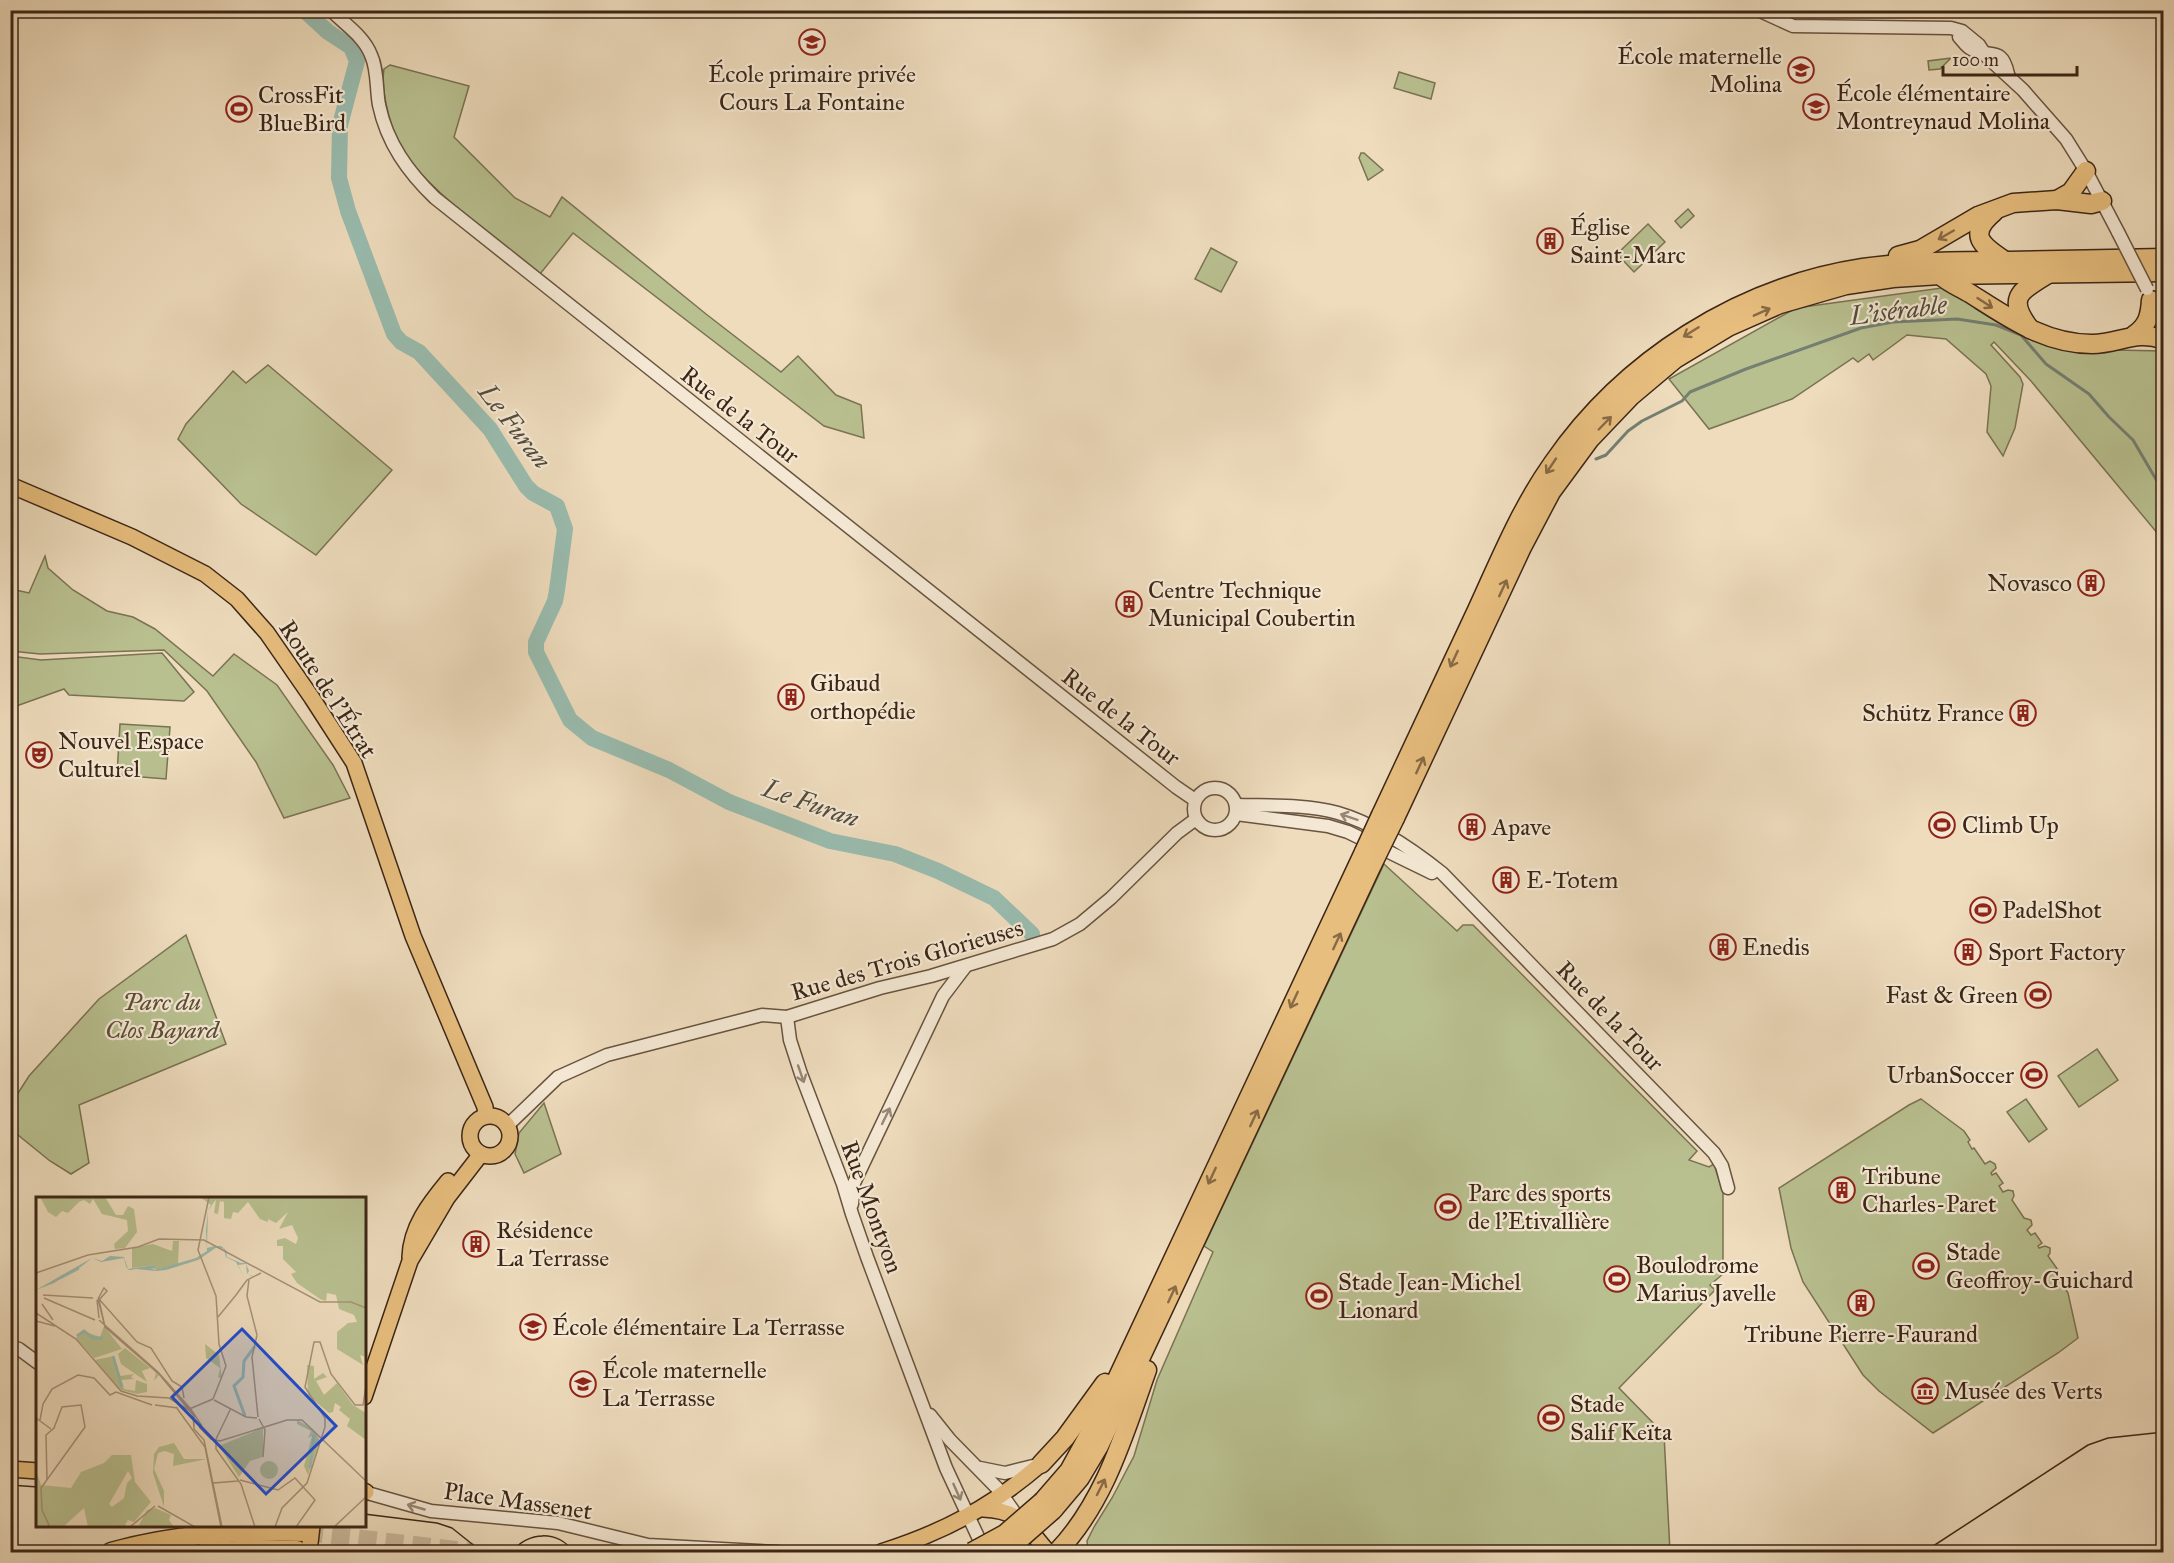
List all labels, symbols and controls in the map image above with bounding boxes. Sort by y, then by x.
school or university icon: École primaire privée Cours La Fontaine [797,27,827,57]
scale bar [1943,39,2076,77]
place label: École maternelle Molina [1617,41,1783,99]
text: 100 m [1952,49,1999,71]
school or university icon: École maternelle Molina [1786,55,1816,85]
place label: École primaire privée Cours La Fontaine [708,59,916,117]
place label: École élémentaire Montreynaud Molina [1836,78,2051,136]
place label: CrossFit BlueBird [258,80,346,138]
school or university icon: École élémentaire Montreynaud Molina [1801,92,1831,122]
sports icon: CrossFit BlueBird [224,94,254,124]
place label: Église Saint-Marc [1570,212,1686,270]
building icon: Église Saint-Marc [1535,226,1565,256]
one-way arrow [1938,229,1955,241]
water label: L'isérable [1847,288,1950,332]
one-way arrow [1976,297,1993,309]
one-way arrow [1753,305,1771,317]
one-way arrow [1682,326,1699,339]
street label: Rue de la Tour [675,359,805,471]
water label: Le Furan [471,376,559,475]
one-way arrow [1597,416,1612,431]
one-way arrow [1545,458,1557,474]
place label: Novasco [1987,568,2072,598]
building icon: Novasco [2076,568,2106,598]
place label: Centre Technique Municipal Coubertin [1148,575,1355,633]
one-way arrow [1497,580,1509,598]
building icon: Centre Technique Municipal Coubertin [1114,589,1144,619]
street label: Route de l'Étrat [272,614,384,764]
one-way arrow [1447,650,1459,668]
street label: Rue de la Tour [1056,661,1186,773]
place label: Gibaud orthopédie [810,668,916,726]
building icon: Gibaud orthopédie [776,682,806,712]
place label: Schütz France [1862,698,2004,728]
building icon: Schütz France [2008,698,2038,728]
place label: Nouvel Espace Culturel [58,726,204,784]
theatre icon: Nouvel Espace Culturel [24,740,54,770]
one-way arrow [1414,756,1426,774]
water label: Le Furan [758,771,864,834]
sports icon: Climb Up [1927,810,1957,840]
place label: Climb Up [1962,810,2059,840]
one-way arrow [1340,811,1359,822]
building icon: Apave [1457,812,1487,842]
place label: Apave [1491,812,1551,842]
building icon: E-Totem [1491,865,1521,895]
place label: E-Totem [1526,865,1618,895]
sports icon: PadelShot [1968,895,1998,925]
place label: PadelShot [2002,895,2102,925]
street label: Rue des Trois Glorieuses [787,912,1027,1008]
building icon: Enedis [1708,932,1738,962]
place label: Enedis [1742,932,1810,962]
one-way arrow [1331,933,1343,951]
building icon: Sport Factory [1953,937,1983,967]
place label: Sport Factory [1988,937,2126,967]
street label: Rue de la Tour [1550,954,1670,1078]
place label: Fast & Green [1885,980,2018,1010]
sports icon: Fast & Green [2023,980,2053,1010]
park label: Parc du Clos Bayard [105,987,220,1045]
one-way arrow [1288,990,1300,1008]
place label: UrbanSoccer [1887,1060,2014,1090]
sports icon: UrbanSoccer [2019,1060,2049,1090]
one-way arrow [797,1064,808,1083]
one-way arrow [881,1107,893,1125]
one-way arrow [1249,1109,1260,1127]
street label: Rue Montyon [834,1137,910,1277]
place label: Tribune Charles-Paret [1862,1161,1997,1219]
one-way arrow [1205,1167,1217,1185]
building icon: Tribune Charles-Paret [1827,1175,1857,1205]
place label: Parc des sports de l'Etivallière [1468,1178,1611,1236]
sports icon: Parc des sports de l'Etivallière [1433,1192,1463,1222]
inset map [36,1197,366,1527]
place label: Résidence La Terrasse [496,1215,609,1273]
building icon: Résidence La Terrasse [461,1229,491,1259]
place label: Stade Geoffroy-Guichard [1946,1237,2134,1295]
place label: Boulodrome Marius Javelle [1636,1250,1776,1308]
sports icon: Stade Geoffroy-Guichard [1911,1251,1941,1281]
sports icon: Boulodrome Marius Javelle [1602,1264,1632,1294]
place label: Stade Jean-Michel Lionard [1338,1267,1521,1325]
sports icon: Stade Jean-Michel Lionard [1304,1281,1334,1311]
one-way arrow [1166,1286,1178,1304]
building icon: Tribune Pierre-Faurand [1846,1288,1876,1318]
school or university icon: École élémentaire La Terrasse [518,1312,548,1342]
place label: École élémentaire La Terrasse [552,1312,845,1342]
place label: Tribune Pierre-Faurand [1744,1319,1978,1349]
place label: École maternelle La Terrasse [602,1355,767,1413]
school or university icon: École maternelle La Terrasse [568,1369,598,1399]
museum icon: Musée des Verts [1910,1376,1940,1406]
place label: Musée des Verts [1944,1376,2102,1406]
place label: Stade Salif Keïta [1570,1389,1673,1447]
sports icon: Stade Salif Keïta [1536,1403,1566,1433]
street label: Place Massenet [442,1476,595,1526]
one-way arrow [1096,1479,1108,1497]
one-way arrow [952,1483,963,1501]
one-way arrow [407,1501,426,1512]

